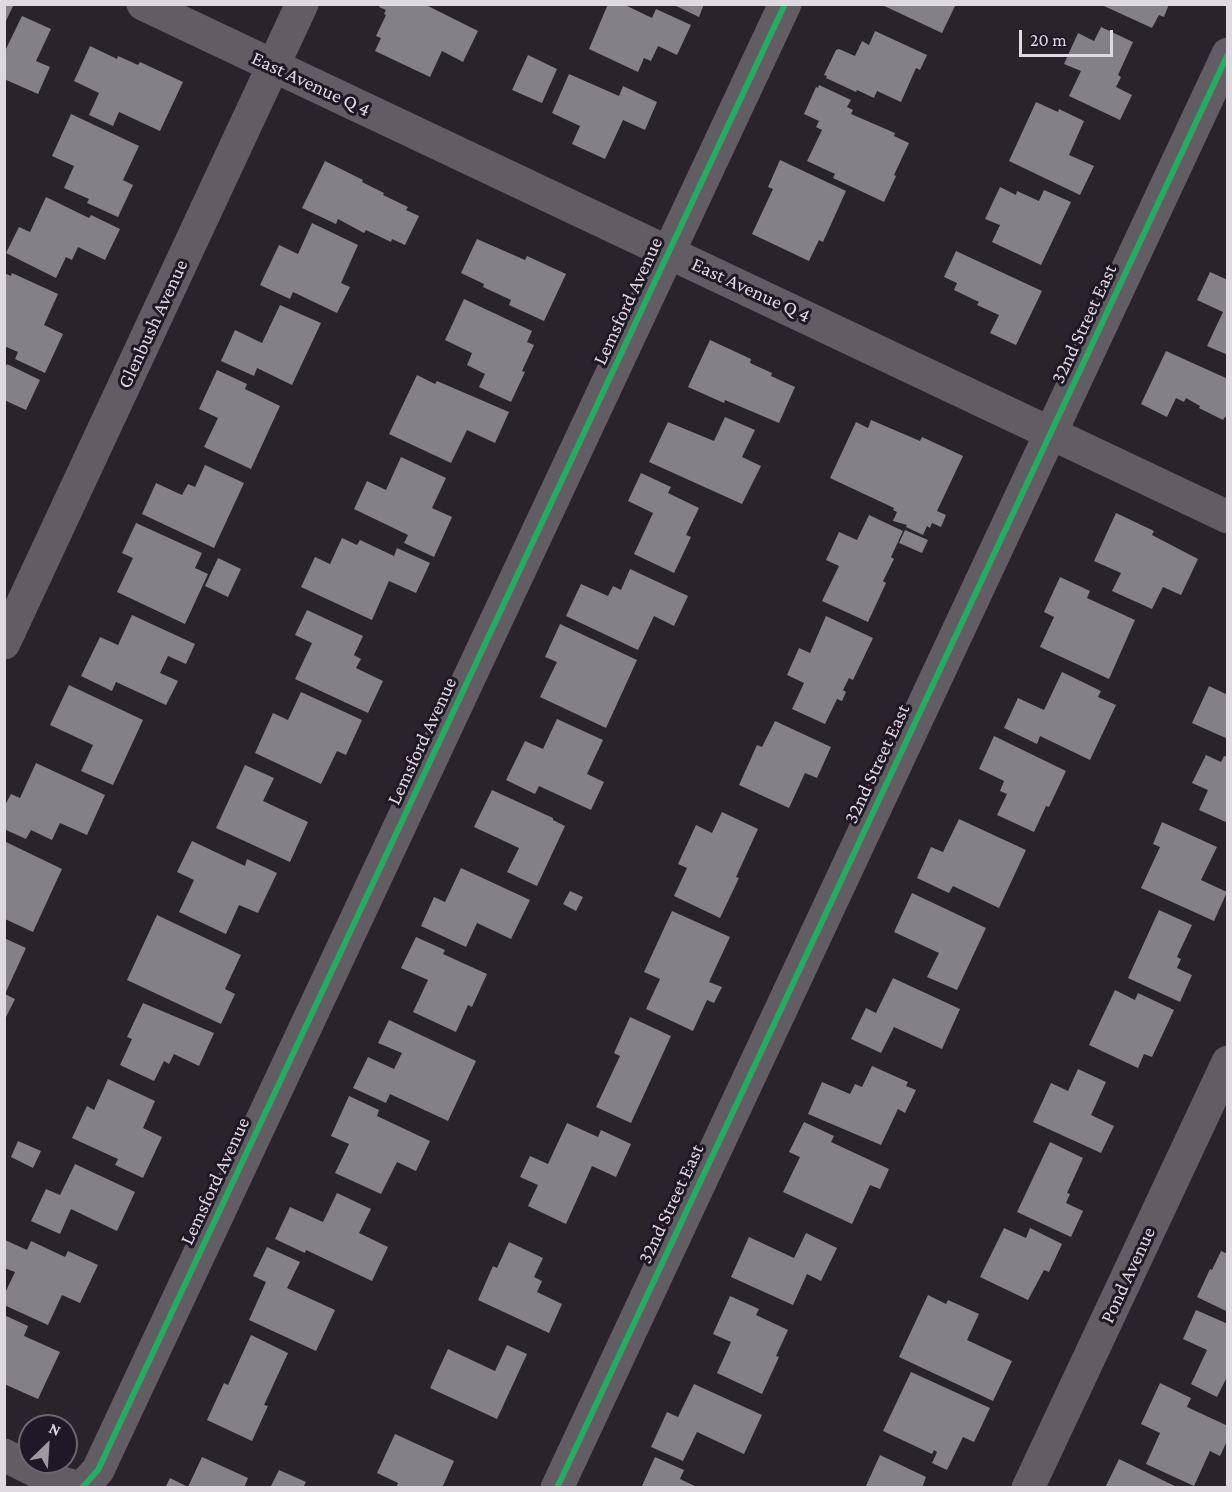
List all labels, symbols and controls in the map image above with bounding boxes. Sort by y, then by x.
scale bar [1022,18,1116,56]
text: 20 m [1030,30,1067,50]
street label: East Avenue Q 4 [248,46,374,122]
street label: Lemsford Avenue [588,233,668,369]
street label: East Avenue Q 4 [688,252,814,328]
street label: Glenbush Avenue [113,256,193,392]
street label: 32nd Street East [1046,260,1122,388]
street label: Lemsford Avenue [382,673,462,809]
street label: 32nd Street East [839,700,915,828]
street label: Lemsford Avenue [175,1113,255,1249]
street label: 32nd Street East [633,1140,709,1268]
street label: Pond Avenue [1095,1223,1161,1327]
north arrow [18,1414,78,1474]
text: N [46,1419,64,1439]

